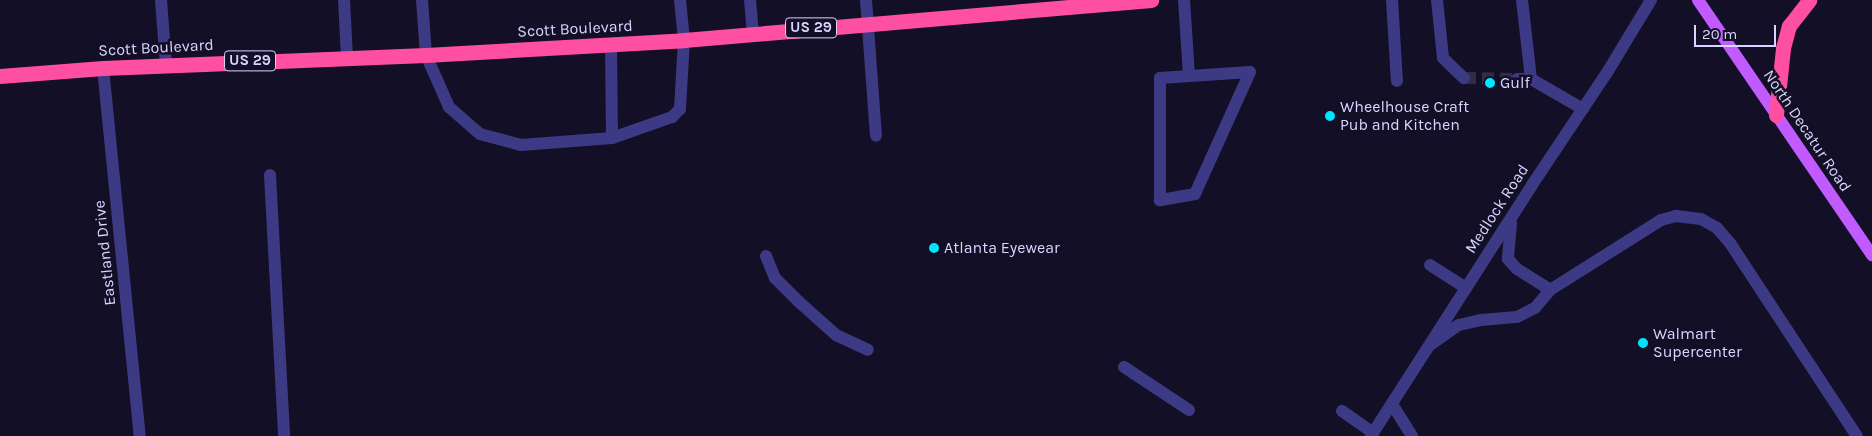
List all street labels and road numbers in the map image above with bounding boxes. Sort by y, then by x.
road number: US 29 [785,15,837,40]
street label: Scott Boulevard [517,16,633,42]
street label: Scott Boulevard [98,35,214,61]
road number: US 29 [224,48,276,74]
street label: North Decatur Road [1759,66,1855,196]
street label: Medlock Road [1461,161,1533,257]
street label: Eastland Drive [90,199,120,307]

